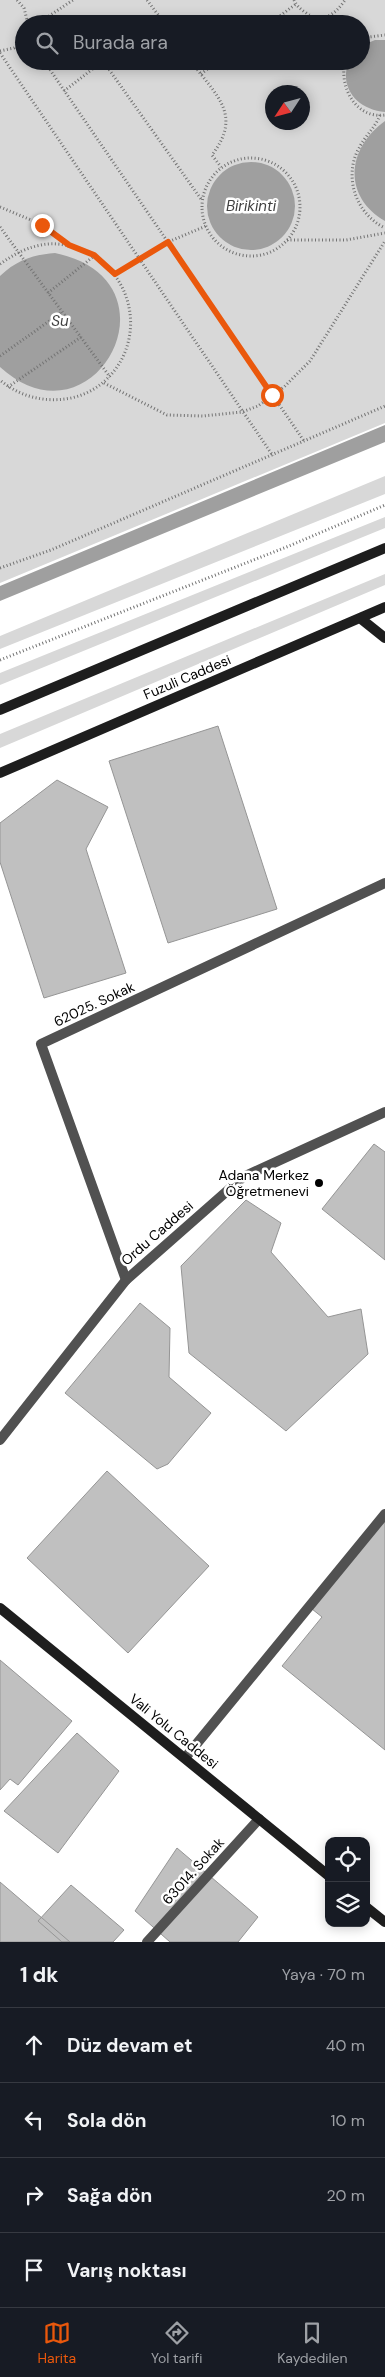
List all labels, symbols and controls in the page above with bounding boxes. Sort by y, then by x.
search box [15,15,370,70]
icon: search [33,29,61,57]
text: Burada ara [73,30,168,55]
north arrow [265,85,310,130]
water label: Birikinti [226,196,277,216]
route end [31,214,54,237]
water label: Su [51,311,69,331]
route start [261,384,284,407]
street label: Fuzuli Caddesi [141,651,233,703]
street label: 62025. Sokak [51,977,137,1031]
place label: Adana Merkez Öğretmenevi [218,1166,309,1200]
marker: Adana Merkez Öğretmenevi [313,1177,325,1189]
street label: Ordu Caddesi [117,1197,197,1269]
street label: Vali Yolu Caddesi [126,1690,222,1772]
street label: 63014. Sokak [158,1834,228,1908]
map controls [325,1837,370,1927]
button: locate [325,1837,370,1882]
button: layers [325,1882,370,1927]
text: 1 dk [20,1961,58,1989]
text: Yaya · 70 m [282,1964,365,1985]
icon: ahead [20,2031,48,2059]
text: Düz devam et [67,2033,193,2058]
text: 40 m [326,2035,365,2056]
icon: left [20,2106,48,2134]
text: Sola dön [67,2108,147,2133]
text: 10 m [331,2110,365,2131]
icon: right [20,2181,48,2209]
text: Sağa dön [67,2183,152,2208]
text: 20 m [326,2185,365,2206]
icon: arrive [20,2256,48,2284]
text: Varış noktası [67,2258,187,2283]
tab: Harita [37,2319,76,2367]
tab: Yol tarifi [151,2319,202,2367]
tab: Kaydedilen [277,2319,348,2367]

